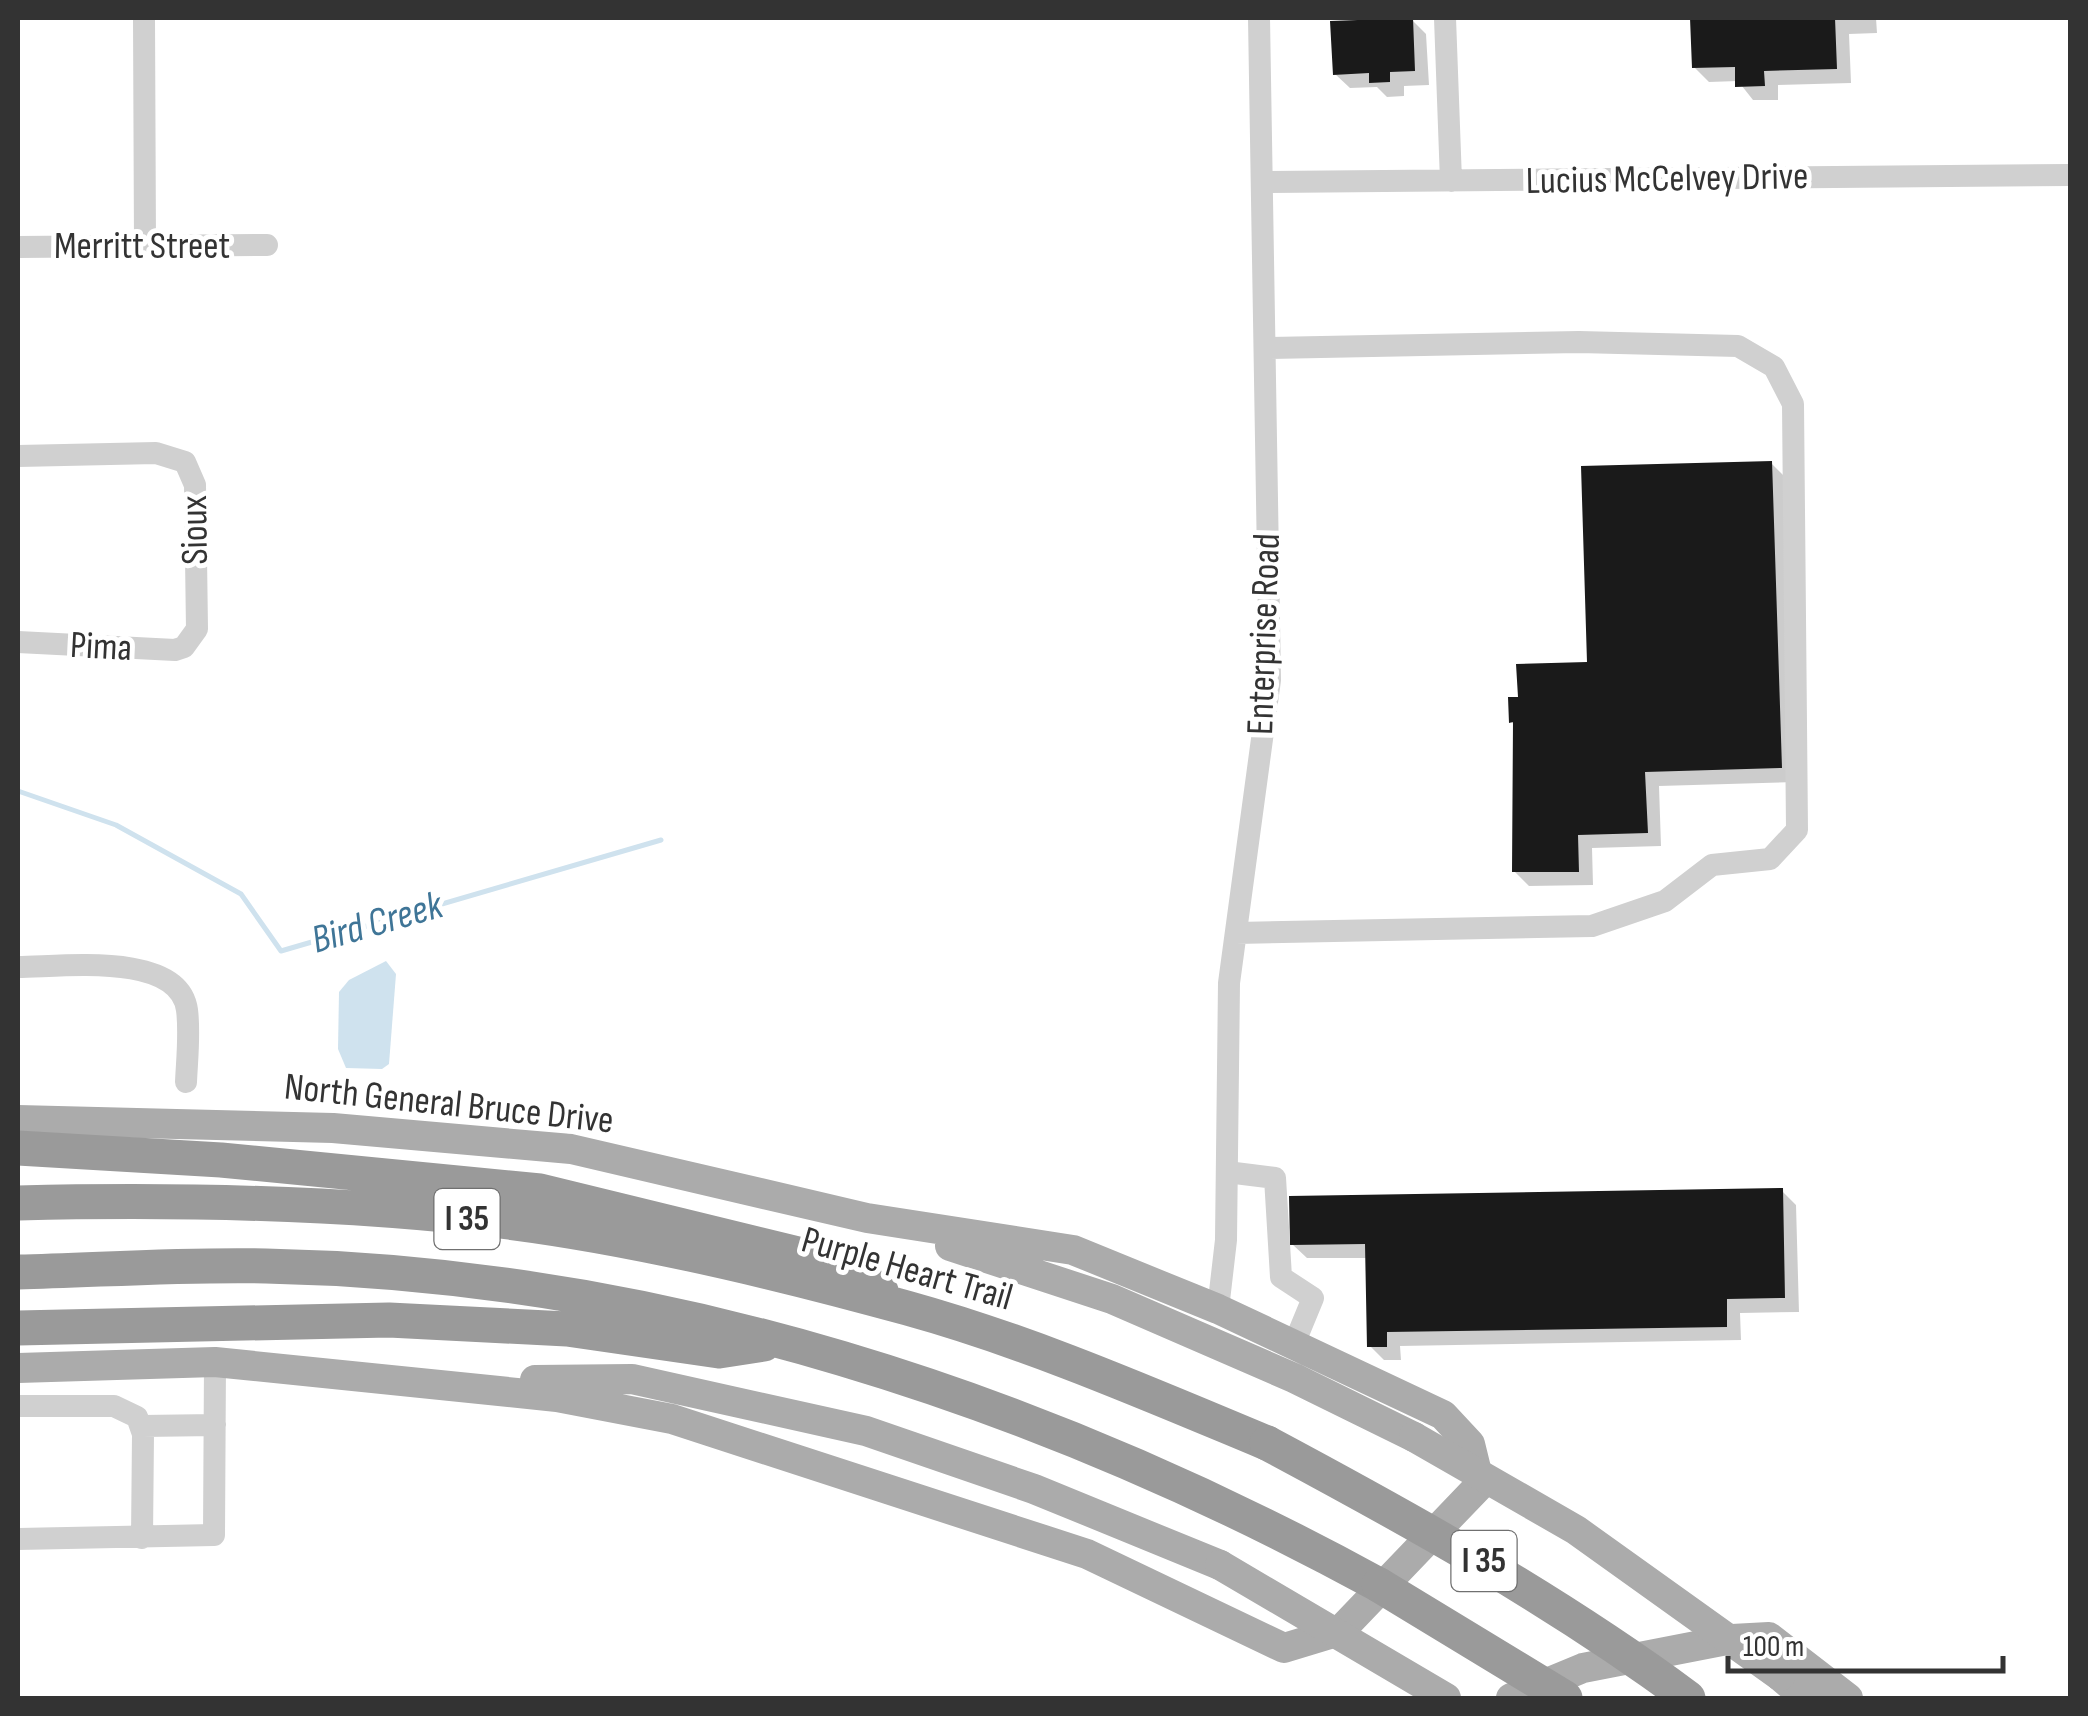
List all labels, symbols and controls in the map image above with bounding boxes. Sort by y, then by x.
street label: Lucius McCelvey Drive [1525,154,1809,204]
street label: Merritt Street [54,224,230,269]
street label: Sioux [172,495,218,565]
street label: Enterprise Road [1238,532,1290,736]
street label: Pima [69,623,133,671]
water label: Bird Creek [306,881,449,964]
street label: North General Bruce Drive [282,1064,616,1144]
road number: I 35 [434,1189,500,1249]
street label: Purple Heart Trail [797,1217,1017,1321]
road number: I 35 [1452,1531,1516,1591]
scale bar [1728,1611,2003,1673]
text: 100 m [1743,1629,1804,1665]

